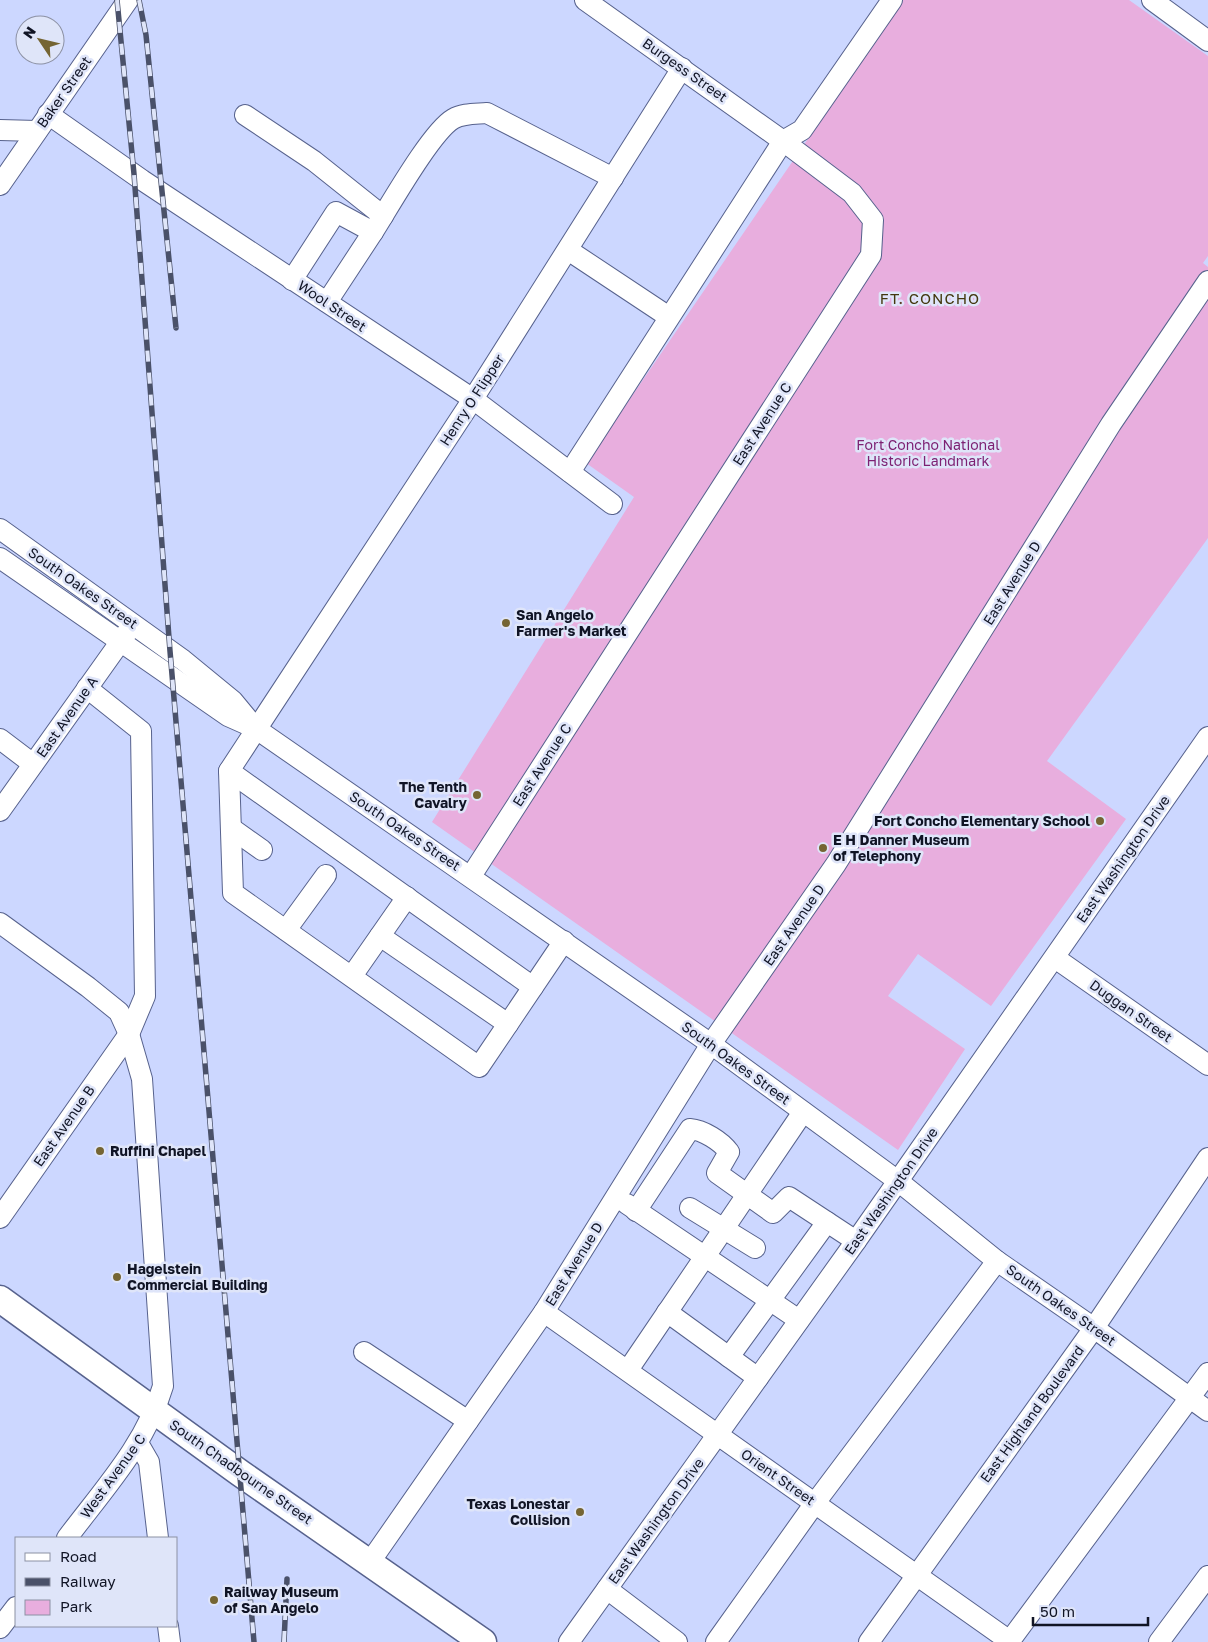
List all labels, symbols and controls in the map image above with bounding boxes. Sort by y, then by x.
north arrow [15,15,65,65]
text: N [19,23,39,41]
street label: Burgess Street [640,34,731,105]
street label: Baker Street [33,53,94,131]
street label: Wool Street [295,276,370,335]
district label: FT. CONCHO [880,289,980,307]
street label: Henry O Flipper [436,350,508,449]
street label: East Avenue C [729,379,795,468]
park label: Fort Concho National Historic Landmark [856,436,1000,469]
street label: East Avenue D [979,538,1044,628]
street label: South Oakes Street [25,543,141,632]
place label: San Angelo Farmer's Market [516,606,627,639]
marker: San Angelo Farmer's Market [500,617,512,629]
street label: East Avenue A [32,672,101,761]
street label: East Avenue C [509,720,575,809]
place label: The Tenth Cavalry [399,778,468,811]
street label: South Oakes Street [347,787,464,874]
marker: The Tenth Cavalry [471,789,483,801]
street label: East Washington Drive [1072,792,1173,926]
place label: Fort Concho Elementary School [874,812,1090,829]
marker: Fort Concho Elementary School [1094,815,1106,827]
place label: E H Danner Museum of Telephony [833,831,969,864]
marker: E H Danner Museum of Telephony [817,842,829,854]
street label: East Avenue D [759,881,828,969]
street label: Duggan Street [1087,976,1176,1045]
street label: South Oakes Street [679,1018,794,1108]
street label: East Avenue B [29,1082,98,1170]
street label: East Washington Drive [840,1124,941,1258]
place label: Ruffini Chapel [110,1142,206,1159]
marker: Ruffini Chapel [94,1145,106,1157]
street label: East Avenue D [541,1219,606,1309]
place label: Hagelstein Commercial Building [127,1260,268,1293]
street label: South Oakes Street [1003,1260,1119,1349]
marker: Hagelstein Commercial Building [111,1271,123,1283]
street label: East Highland Boulevard [976,1342,1087,1486]
street label: South Chadbourne Street [166,1416,316,1528]
street label: West Avenue C [76,1430,149,1521]
street label: Orient Street [738,1445,819,1508]
street label: East Washington Drive [604,1454,707,1587]
place label: Texas Lonestar Collision [467,1495,571,1528]
marker: Texas Lonestar Collision [574,1506,586,1518]
legend [15,1537,178,1627]
text: Road [60,1547,97,1565]
text: Railway [60,1572,116,1590]
place label: Railway Museum of San Angelo [224,1583,339,1616]
marker: Railway Museum of San Angelo [208,1594,220,1606]
scale bar [1033,1594,1148,1626]
text: Park [60,1597,93,1615]
text: 50 m [1040,1602,1075,1620]

